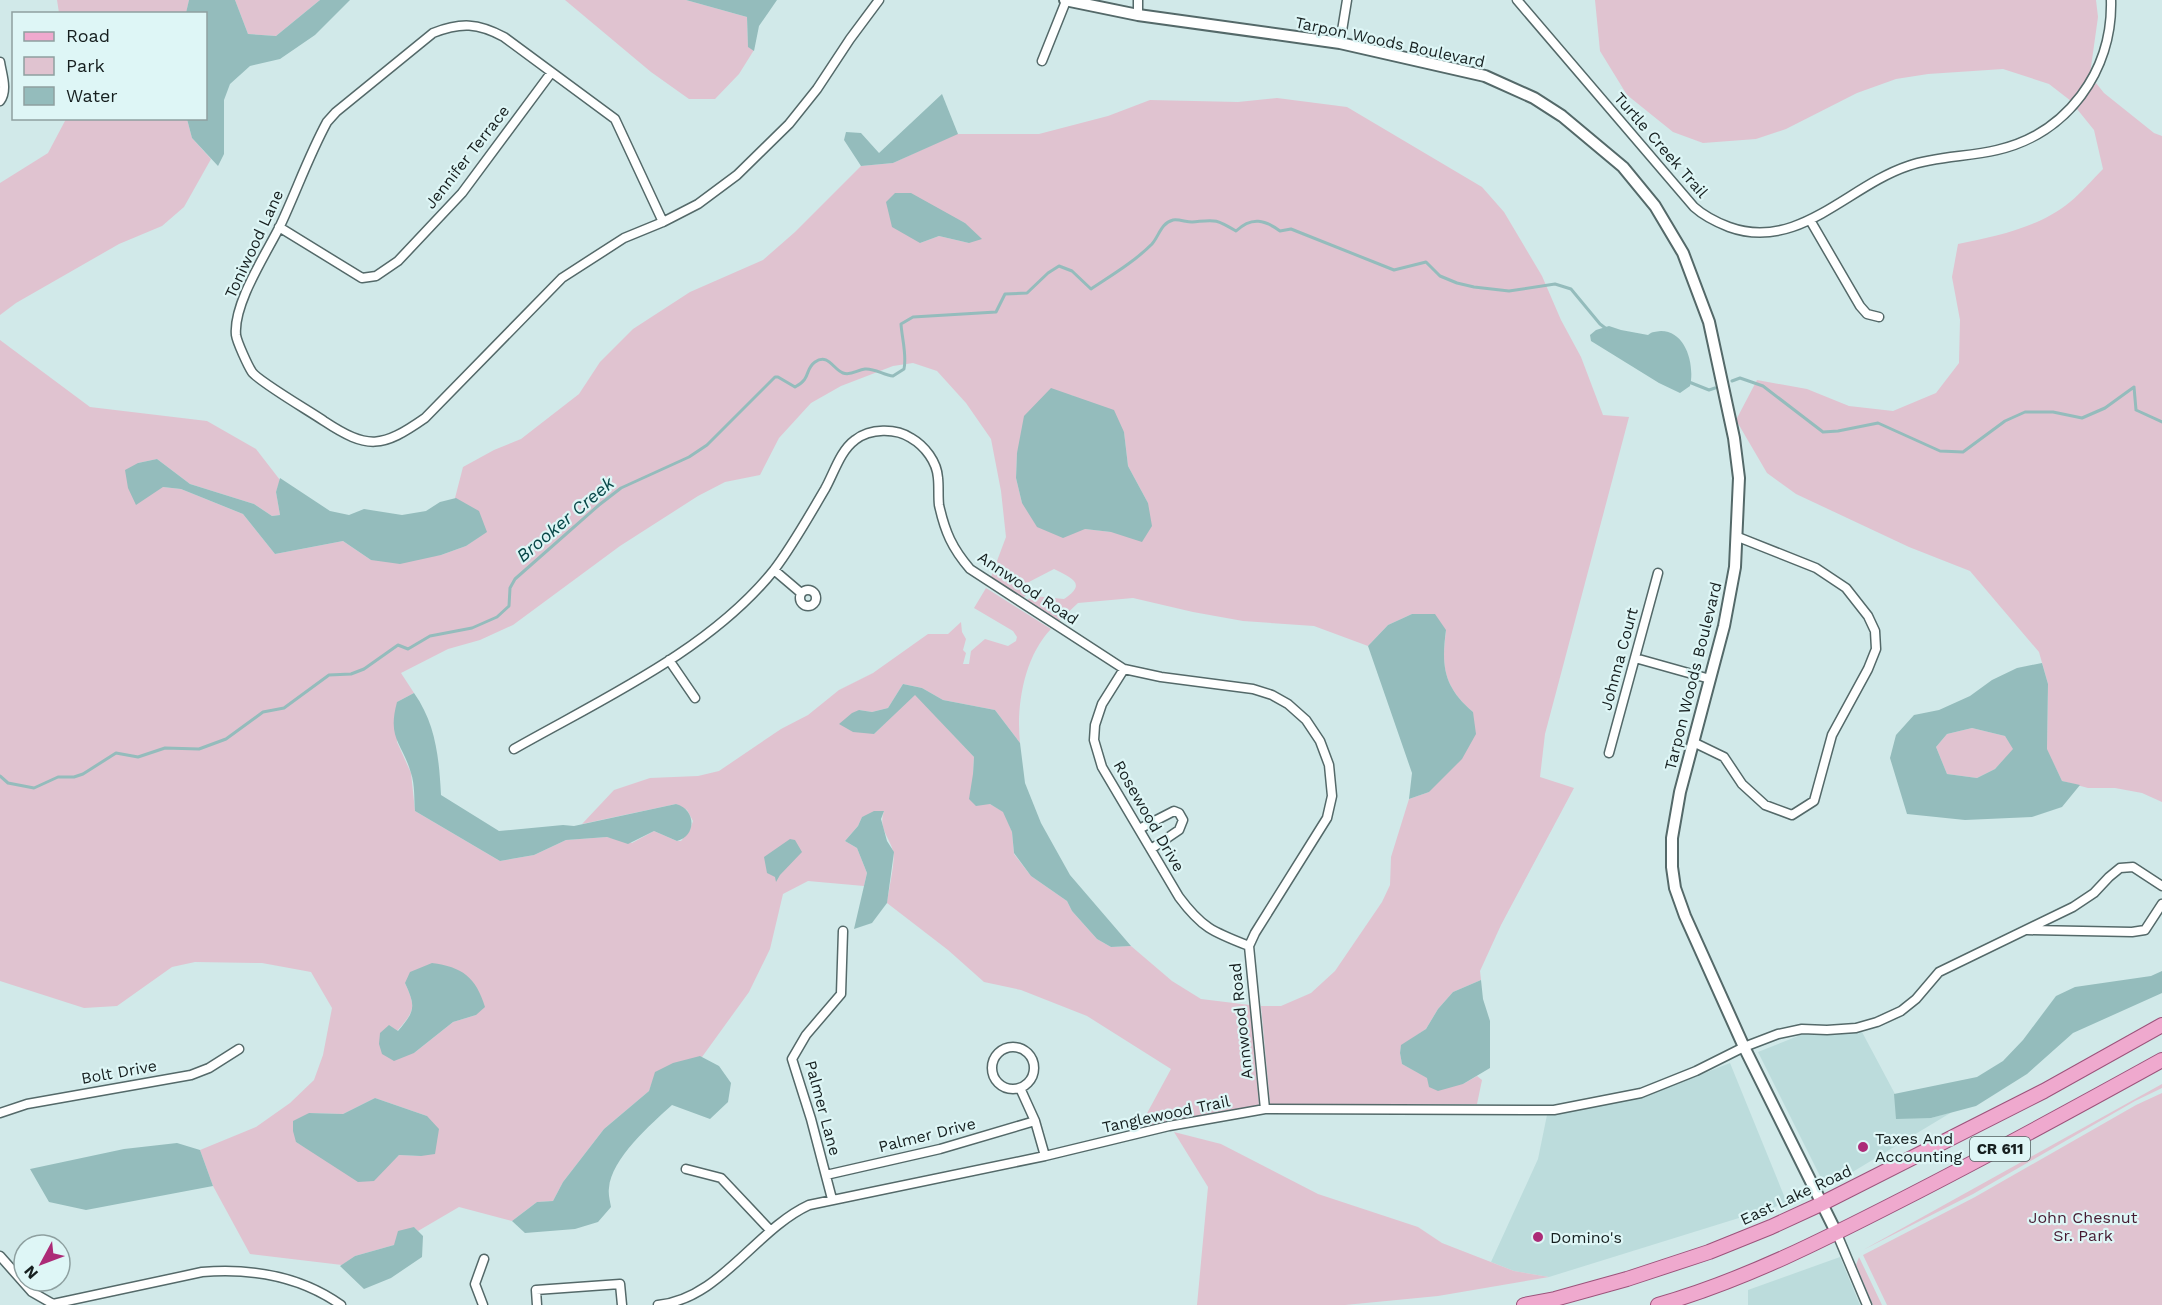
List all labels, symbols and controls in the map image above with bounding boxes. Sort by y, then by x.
legend [12,12,207,120]
street label: Tarpon Woods Boulevard [1293,13,1487,71]
text: Road [66,25,110,46]
text: Park [66,55,105,76]
text: Water [66,85,118,106]
street label: Turtle Creek Trail [1610,88,1712,202]
street label: Jennifer Terrace [421,102,513,212]
street label: Toniwood Lane [221,187,287,301]
water label: Brooker Creek [512,471,619,566]
street label: Annwood Road [974,547,1082,629]
street label: Tarpon Woods Boulevard [1660,580,1726,772]
street label: Johnna Court [1596,605,1642,712]
street label: Rosewood Drive [1110,757,1188,875]
street label: Annwood Road [1225,962,1257,1080]
street label: Bolt Drive [80,1056,158,1088]
street label: Palmer Lane [801,1058,845,1158]
street label: Tanglewood Trail [1100,1091,1232,1137]
street label: Palmer Drive [876,1114,978,1156]
place label: Taxes And Accounting [1875,1129,1962,1166]
road number: CR 611 [1970,1137,2030,1161]
marker: Taxes And Accounting [1856,1140,1870,1154]
street label: East Lake Road [1737,1161,1855,1229]
park label: John Chesnut Sr. Park [2029,1208,2138,1245]
place label: Domino's [1550,1228,1622,1247]
marker: Domino's [1531,1230,1545,1244]
north arrow [12,1233,72,1293]
text: N [20,1262,42,1283]

